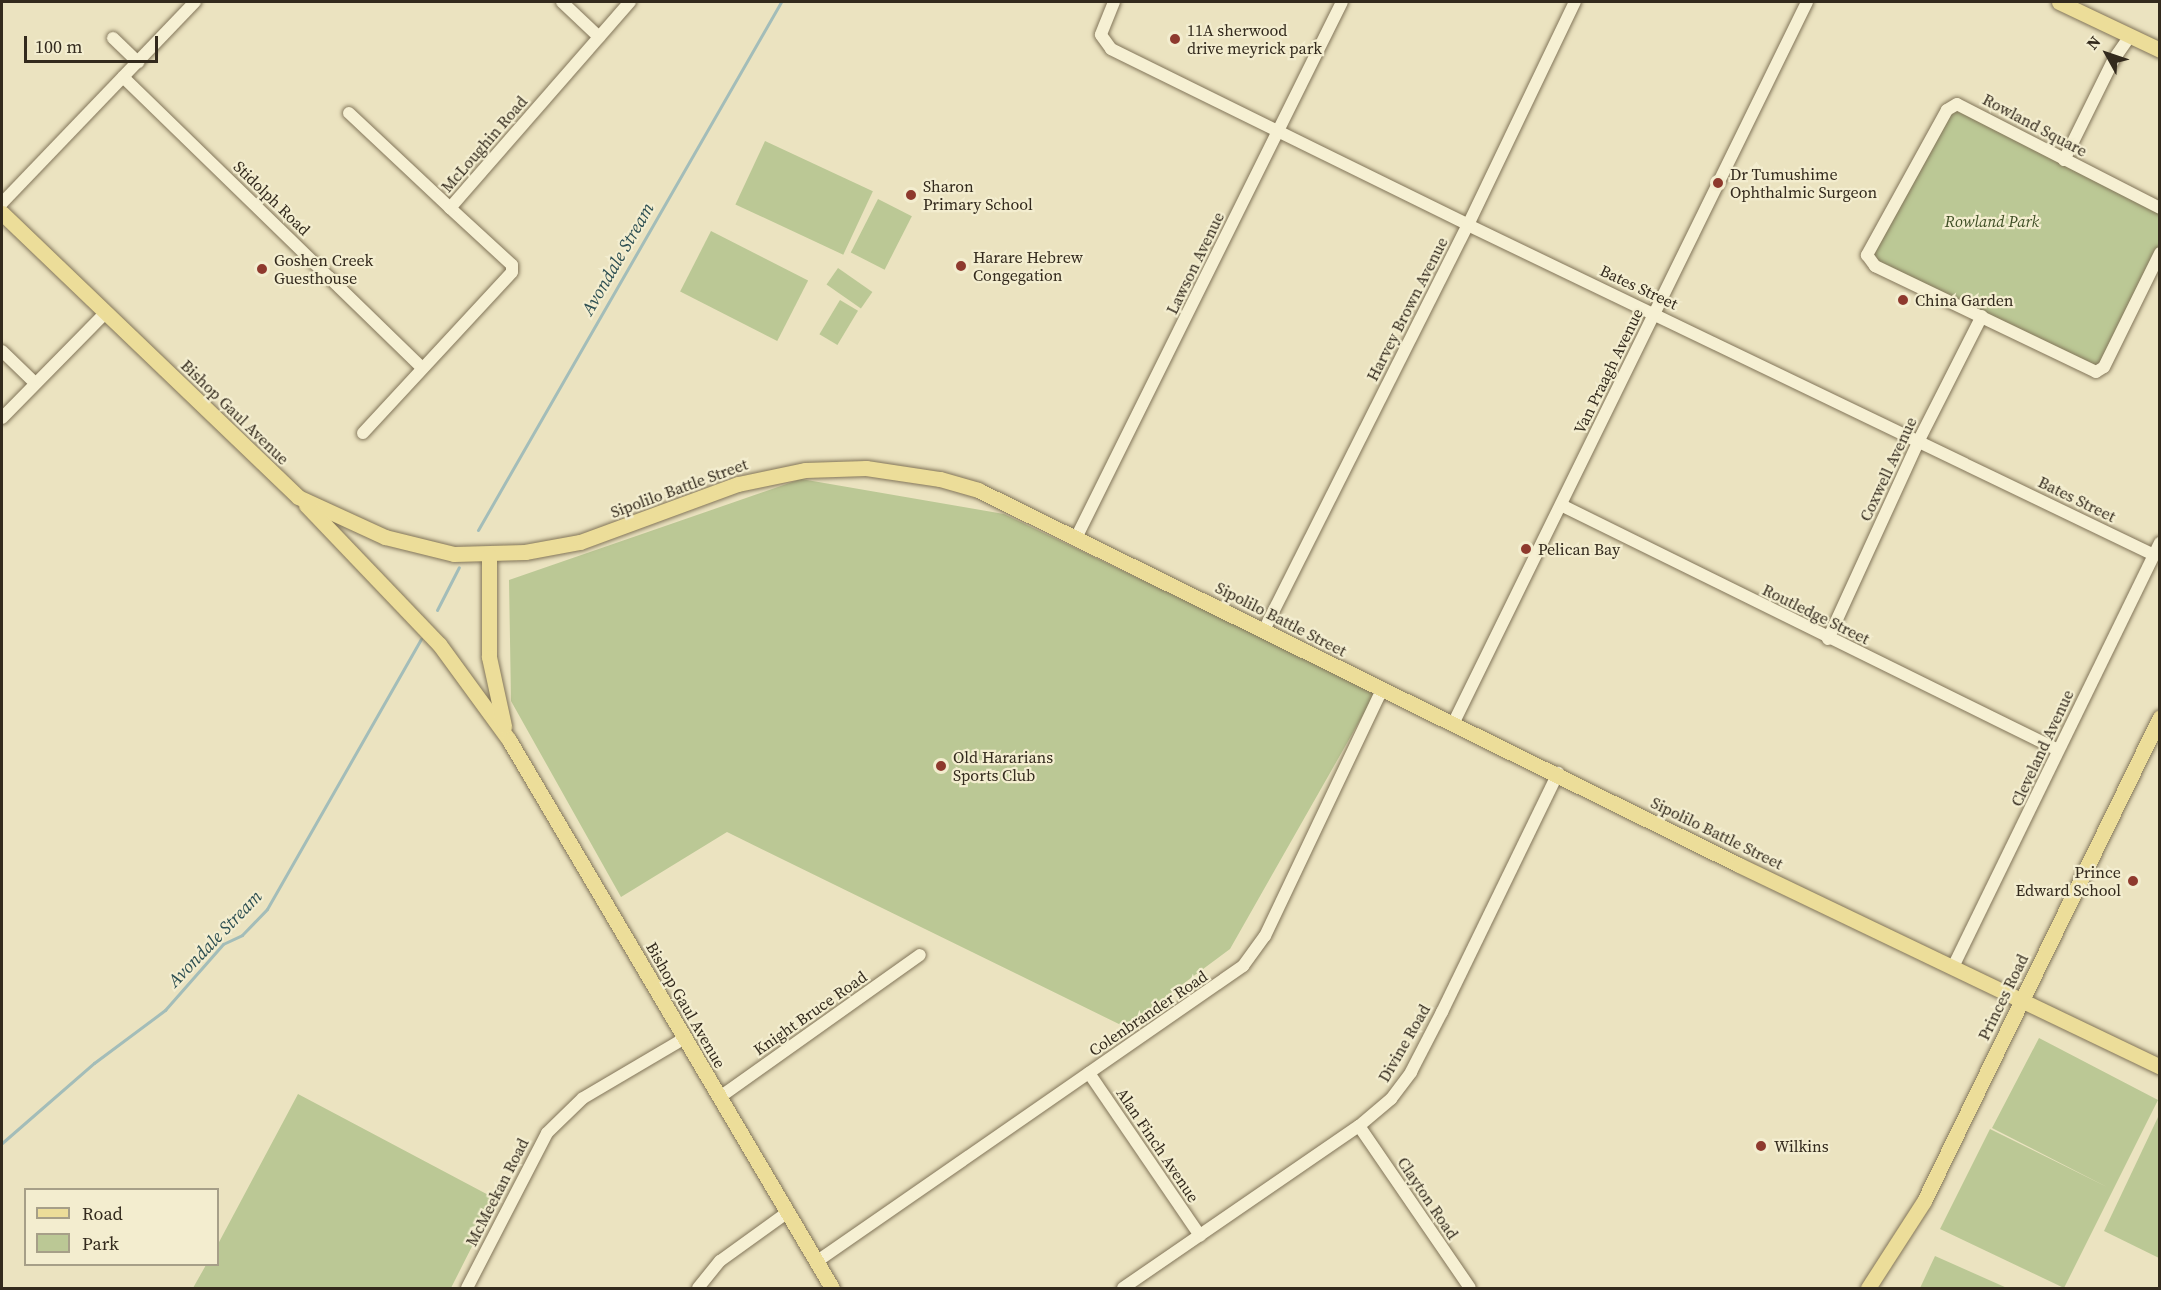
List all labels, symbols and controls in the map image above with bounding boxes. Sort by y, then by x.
place label: 11A sherwood drive meyrick park [1187,20,1322,58]
scale bar [27,24,160,62]
north arrow [2077,24,2137,84]
text: N [2081,31,2105,54]
marker: 11A sherwood drive meyrick park [1168,32,1182,46]
text: 100 m [35,34,82,59]
street label: Rowland Square [1980,89,2090,161]
street label: McLoughin Road [437,92,531,196]
street label: Stidolph Road [230,157,314,239]
place label: Dr Tumushime Ophthalmic Surgeon [1730,164,1877,202]
place label: Sharon Primary School [923,176,1033,214]
marker: Dr Tumushime Ophthalmic Surgeon [1711,176,1725,190]
marker: Sharon Primary School [904,188,918,202]
water label: Avondale Stream [577,199,659,319]
street label: Lawson Avenue [1162,209,1228,317]
park label: Rowland Park [1945,211,2039,231]
street label: Harvey Brown Avenue [1362,234,1452,384]
place label: Harare Hebrew Congegation [973,247,1083,285]
place label: Goshen Creek Guesthouse [274,250,373,288]
marker: Harare Hebrew Congegation [954,259,968,273]
street label: Bates Street [1597,261,1681,313]
marker: Goshen Creek Guesthouse [255,262,269,276]
place label: China Garden [1915,290,2014,310]
marker: China Garden [1896,293,1910,307]
street label: Van Praagh Avenue [1569,305,1647,437]
street label: Bishop Gaul Avenue [177,356,293,468]
street label: Coxwell Avenue [1855,414,1921,524]
street label: Sipolilo Battle Street [608,454,750,522]
street label: Bates Street [2035,472,2119,526]
place label: Pelican Bay [1538,539,1620,559]
marker: Pelican Bay [1519,542,1533,556]
street label: Sipolilo Battle Street [1212,578,1350,660]
street label: Routledge Street [1759,580,1873,648]
street label: Cleveland Avenue [2007,687,2077,809]
place label: Old Hararians Sports Club [953,747,1053,785]
marker: Old Hararians Sports Club [934,759,948,773]
street label: Sipolilo Battle Street [1648,793,1786,873]
place label: Prince Edward School [2015,862,2121,900]
marker: Prince Edward School [2126,874,2140,888]
water label: Avondale Stream [163,886,267,992]
street label: Bishop Gaul Avenue [642,939,730,1071]
street label: Princes Road [1974,951,2032,1043]
street label: Colenbrander Road [1085,966,1211,1060]
street label: Knight Bruce Road [750,967,870,1059]
street label: Divine Road [1374,1001,1434,1085]
street label: Alan Finch Avenue [1113,1084,1203,1206]
street label: McMeekan Road [462,1135,532,1249]
place label: Wilkins [1774,1136,1829,1156]
marker: Wilkins [1752,1137,1770,1155]
street label: Clayton Road [1394,1153,1462,1243]
legend [24,1188,219,1266]
text: Road [82,1201,123,1226]
text: Park [82,1231,119,1256]

